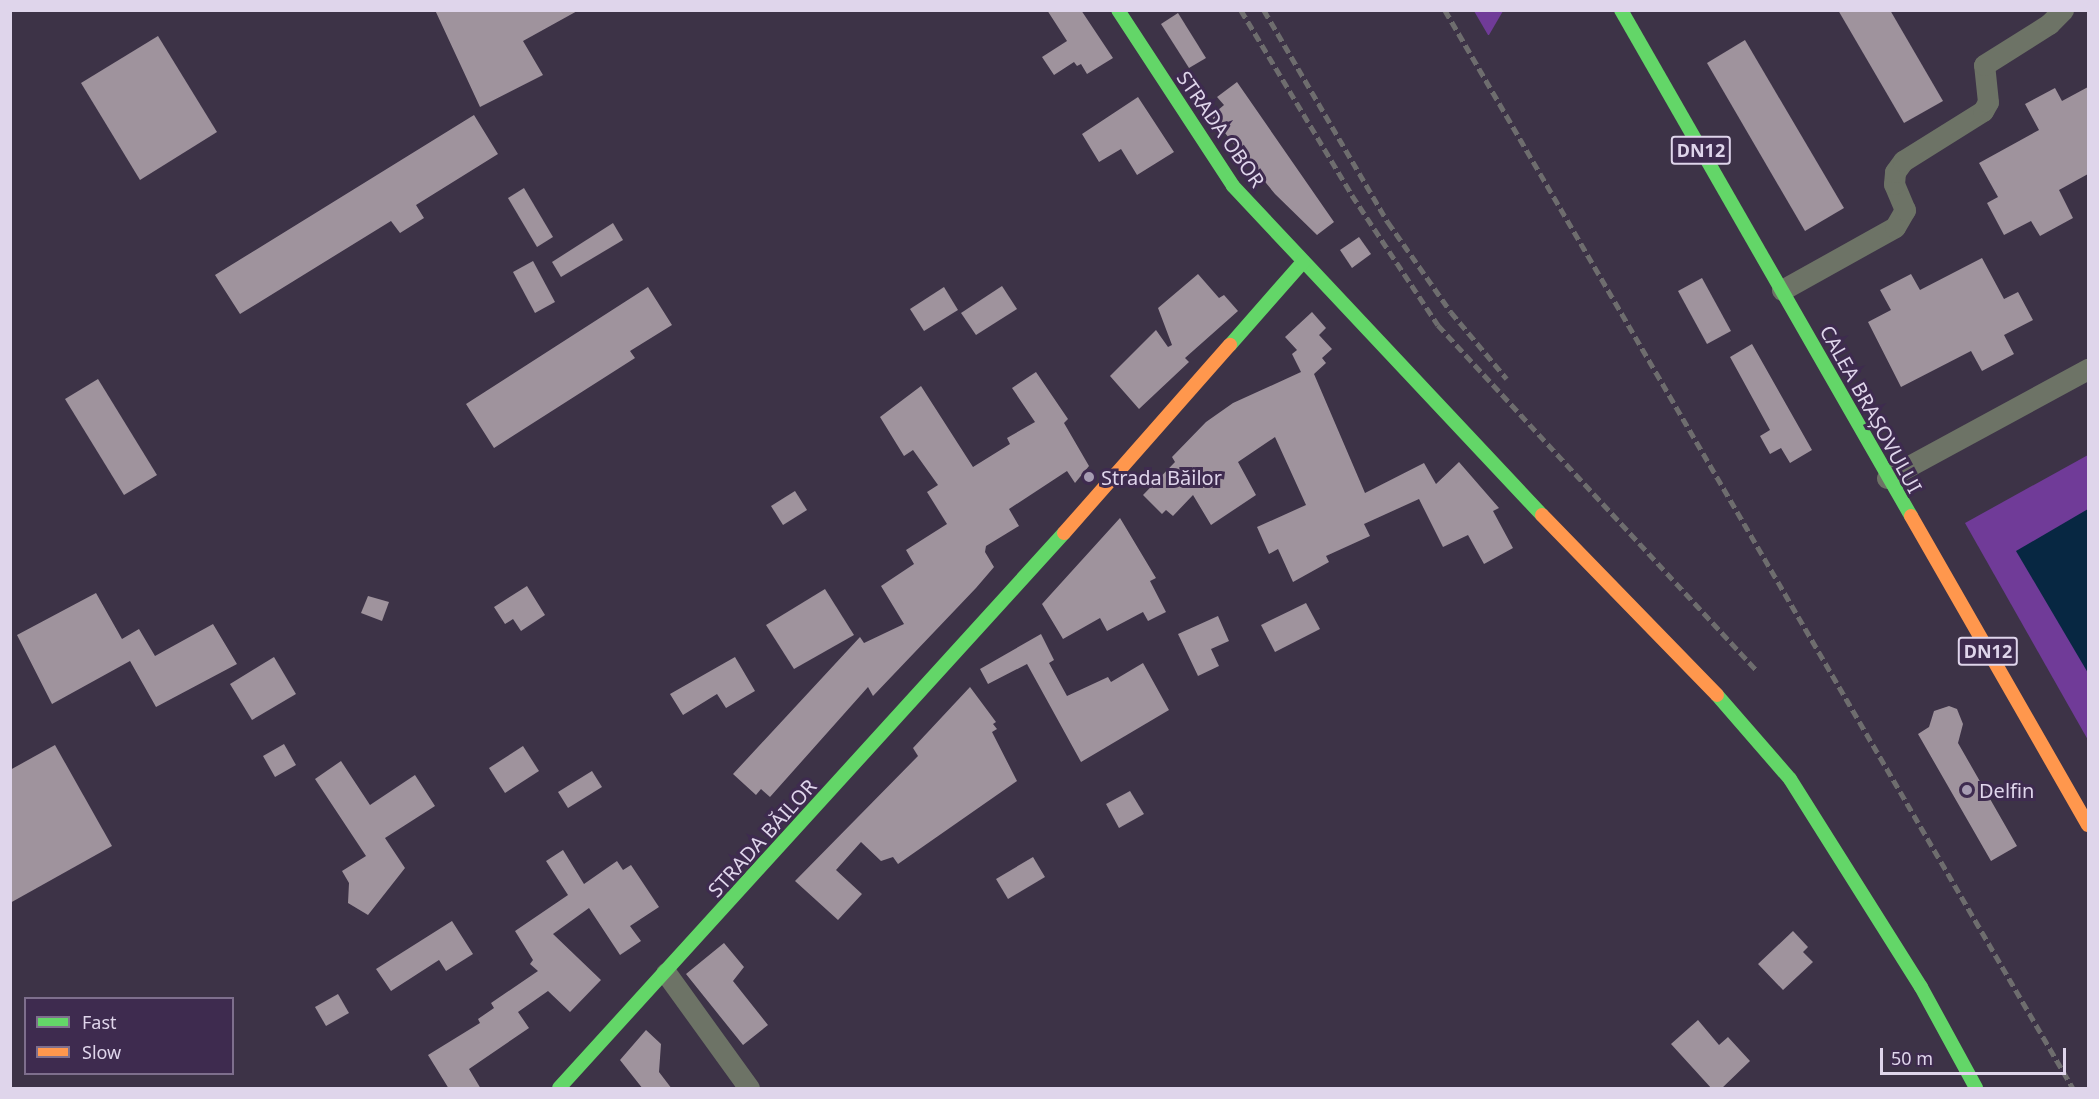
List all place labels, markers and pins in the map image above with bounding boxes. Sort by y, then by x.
place label: Strada Băilor [1101,465,1222,489]
marker: Strada Băilor [1082,470,1096,484]
place label: Delfin [1979,778,2034,802]
marker: Delfin [1960,783,1974,797]

